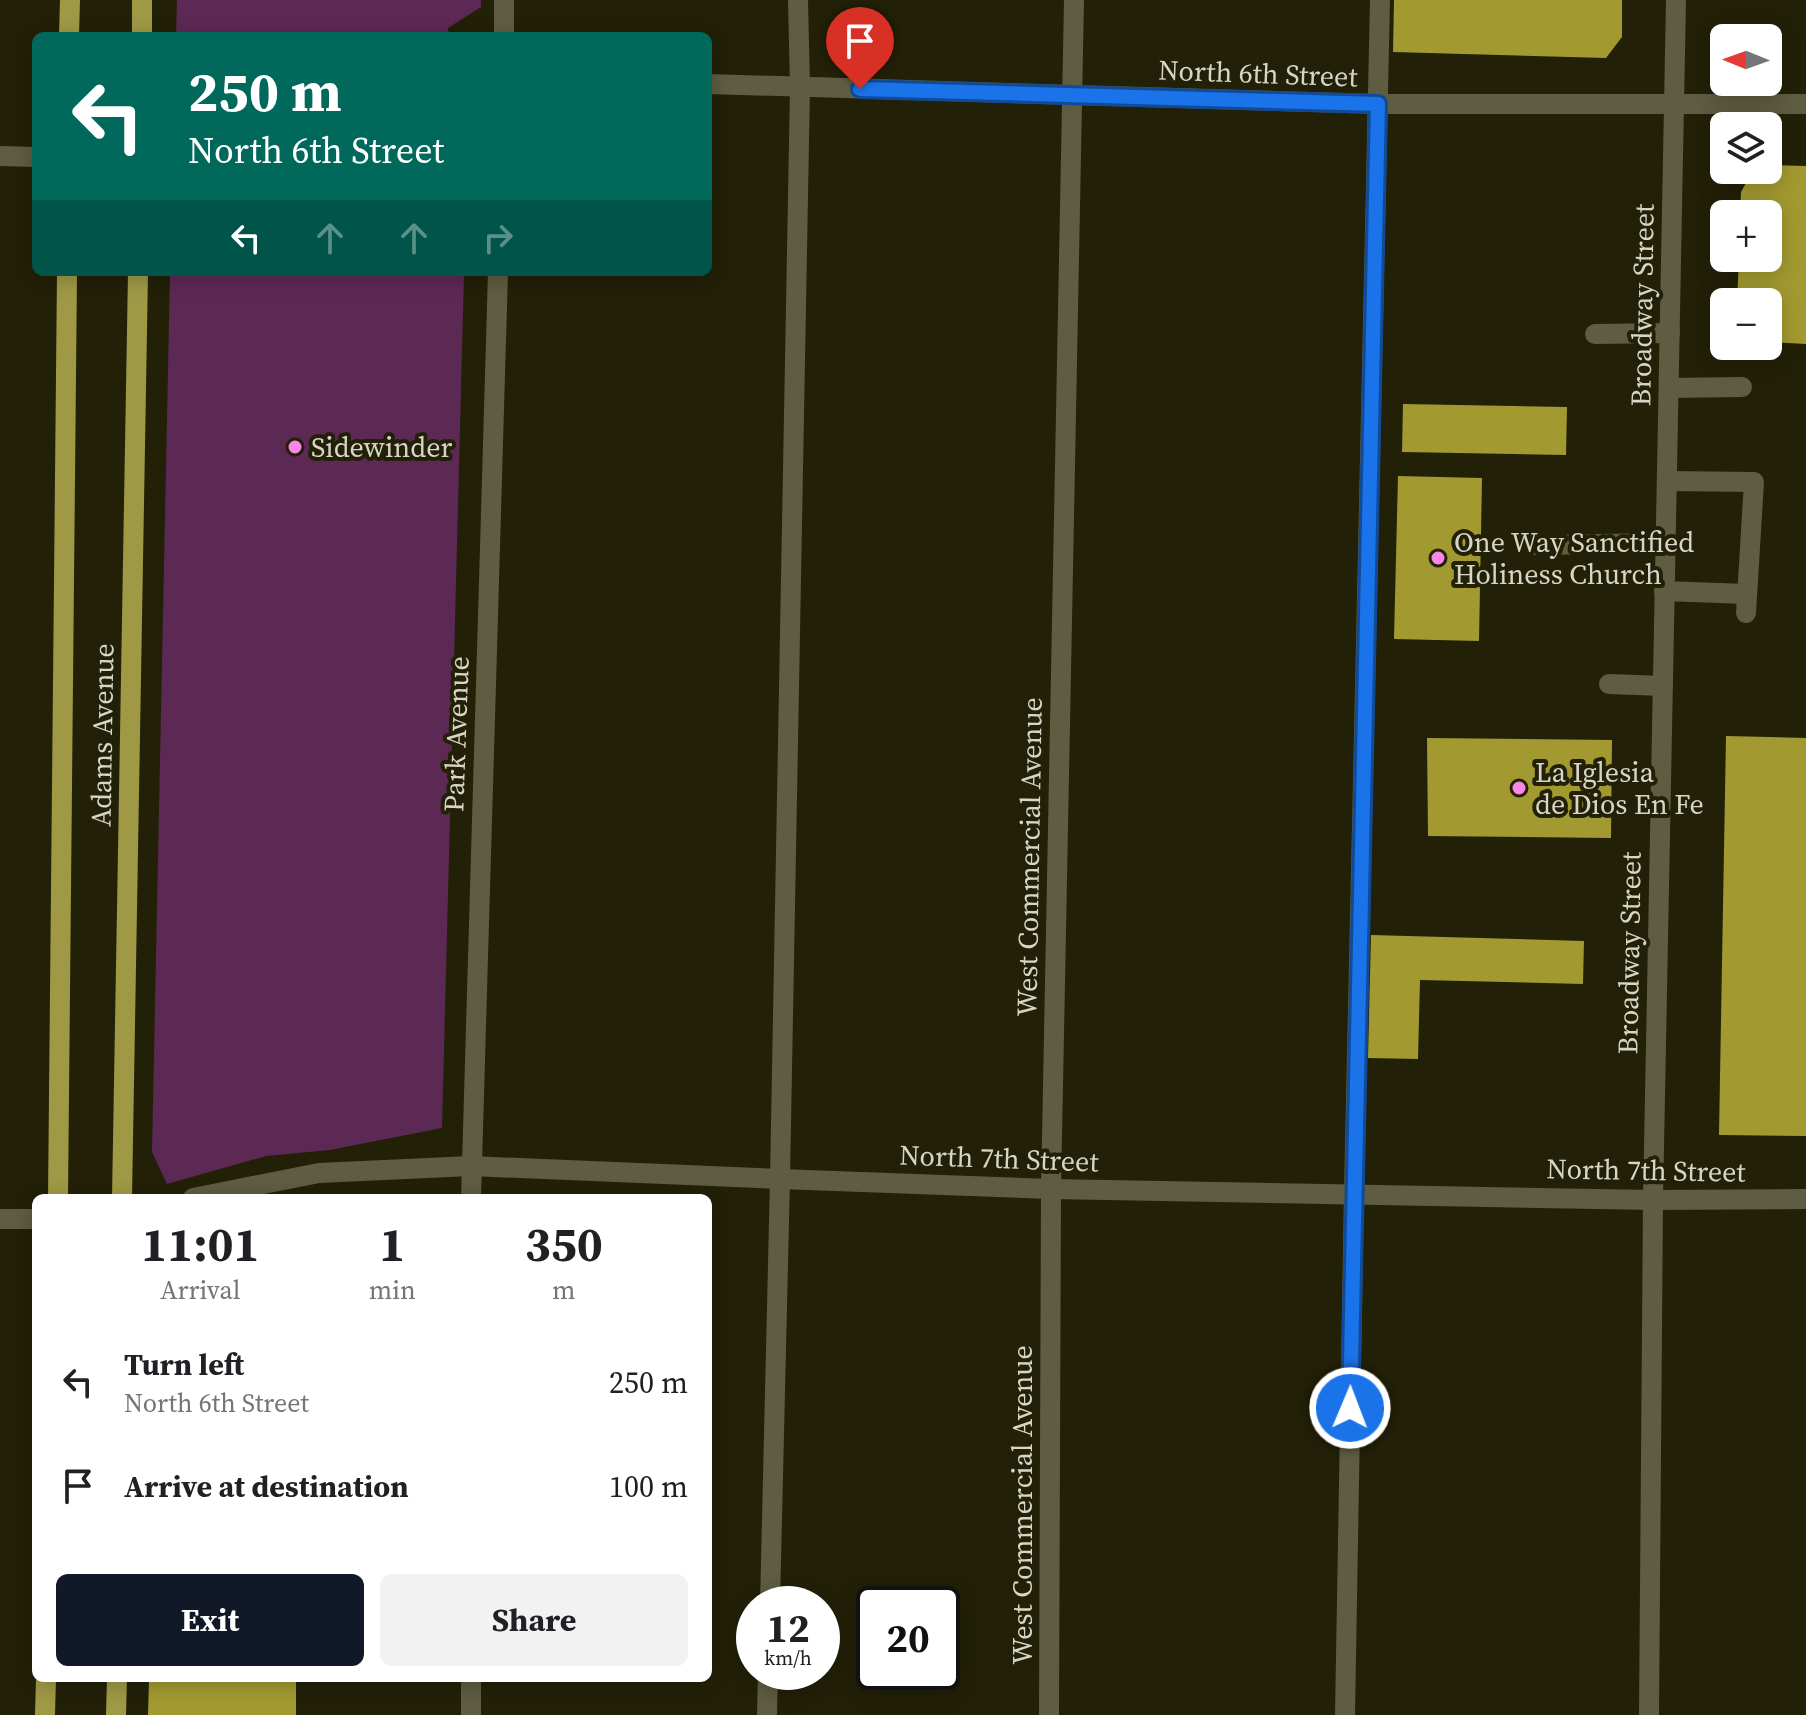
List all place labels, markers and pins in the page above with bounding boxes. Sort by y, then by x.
pin [826,7,894,89]
place label: Sidewinder [311,428,452,466]
marker: Sidewinder [286,438,304,456]
place label: One Way Sanctified Holiness Church [1454,523,1694,593]
marker: One Way Sanctified Holiness Church [1429,549,1447,567]
place label: La Iglesia de Dios En Fe [1535,753,1704,823]
marker: La Iglesia de Dios En Fe [1510,779,1528,797]

